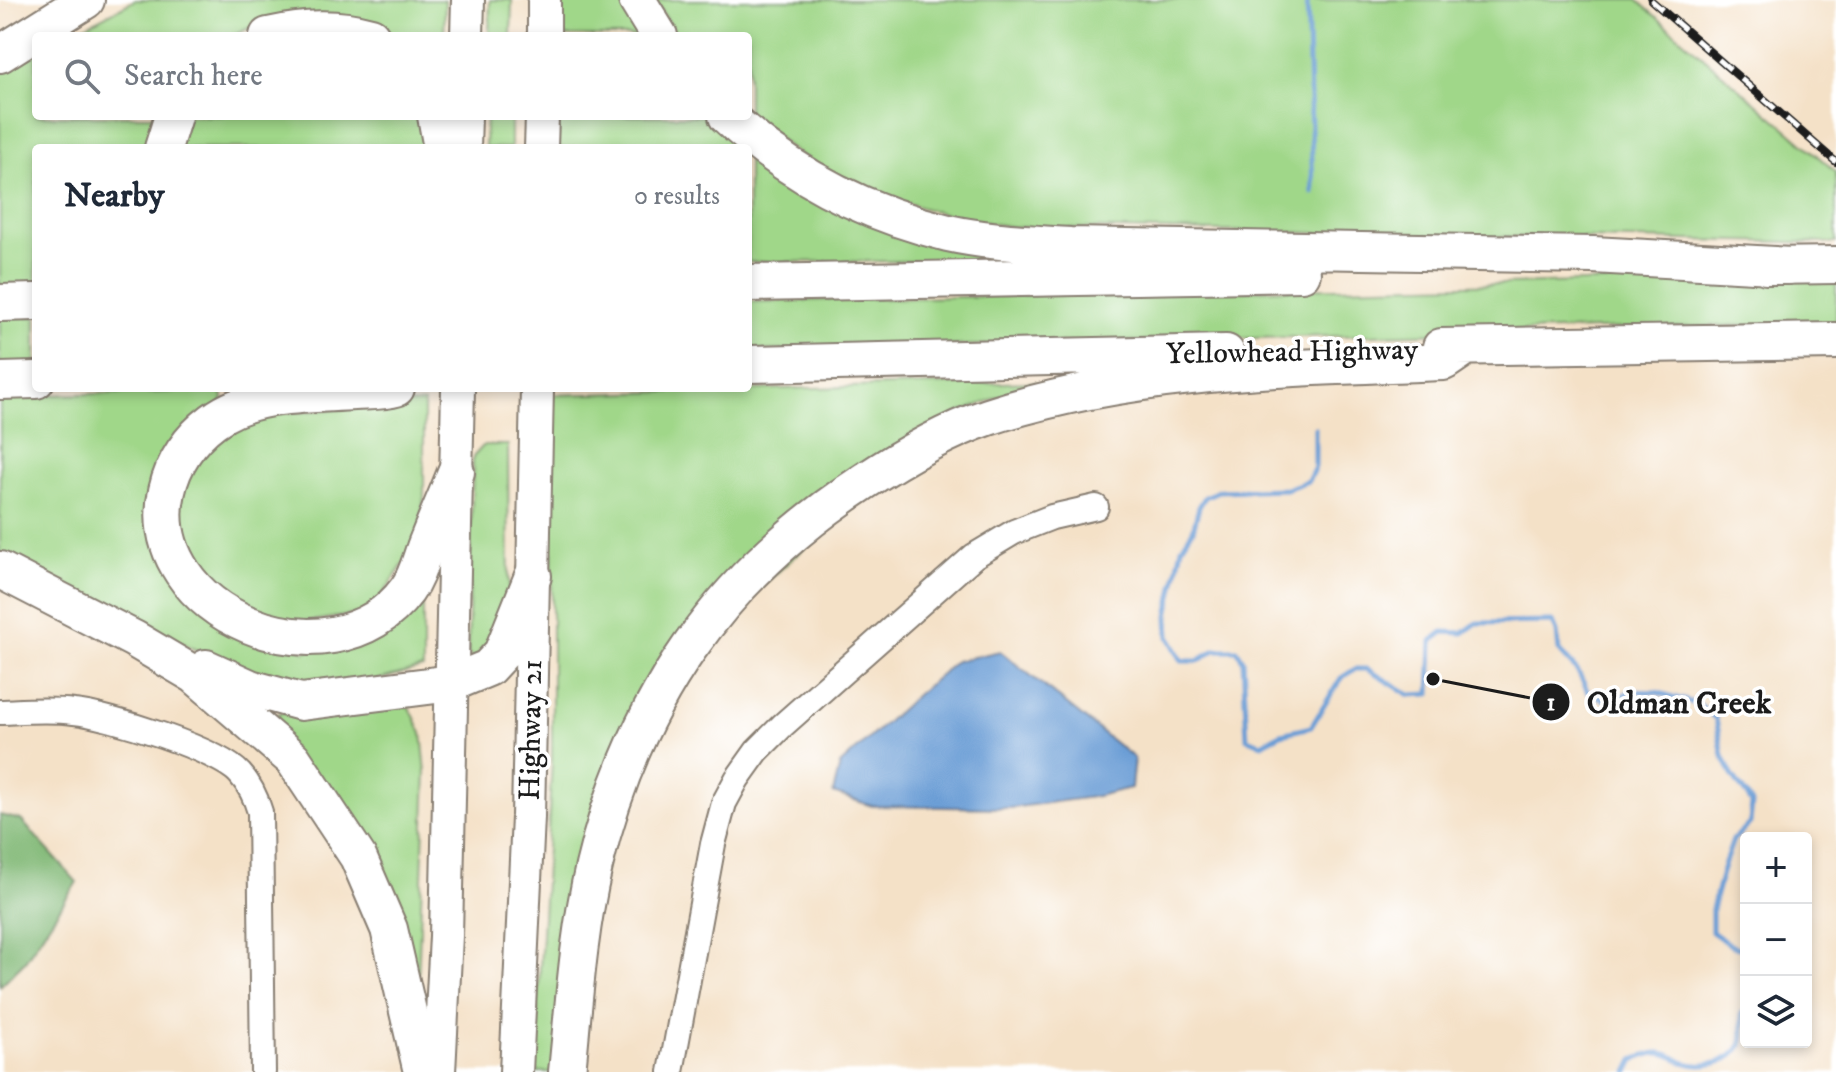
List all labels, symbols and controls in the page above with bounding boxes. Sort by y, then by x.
search box [32,32,752,120]
icon: search [60,54,104,98]
text: Search here [124,58,263,95]
text: Nearby [64,175,165,217]
text: 0 results [634,180,720,213]
street label: Yellowhead Highway [1166,332,1419,373]
street label: Highway 21 [512,659,551,801]
callout: Oldman Creek [1531,674,1788,730]
text: Oldman Creek [1587,684,1772,724]
text: 1 [1547,688,1556,718]
map controls [1740,832,1812,1048]
button: + [1740,832,1812,904]
button: − [1740,904,1812,976]
button: layers [1740,976,1812,1048]

